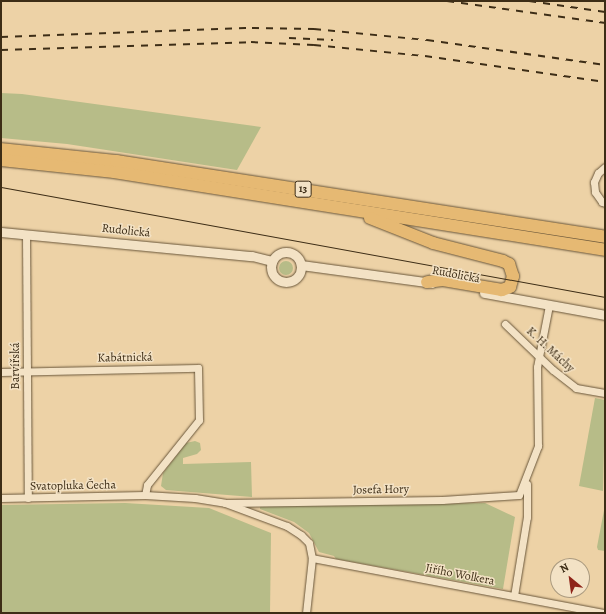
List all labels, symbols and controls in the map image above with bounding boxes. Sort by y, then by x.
road number: 13 [294,180,312,198]
street label: Rudolická [101,221,151,241]
street label: Rudolická [431,263,481,287]
street label: K. H. Máchy [523,324,577,376]
street label: Barvířská [9,343,23,389]
street label: Kabátnická [97,350,153,366]
street label: Svatopluka Čecha [30,478,116,494]
street label: Josefa Hory [353,482,409,498]
north arrow [550,558,590,598]
text: N [557,559,572,576]
street label: Jiřího Wolkera [424,561,496,589]

